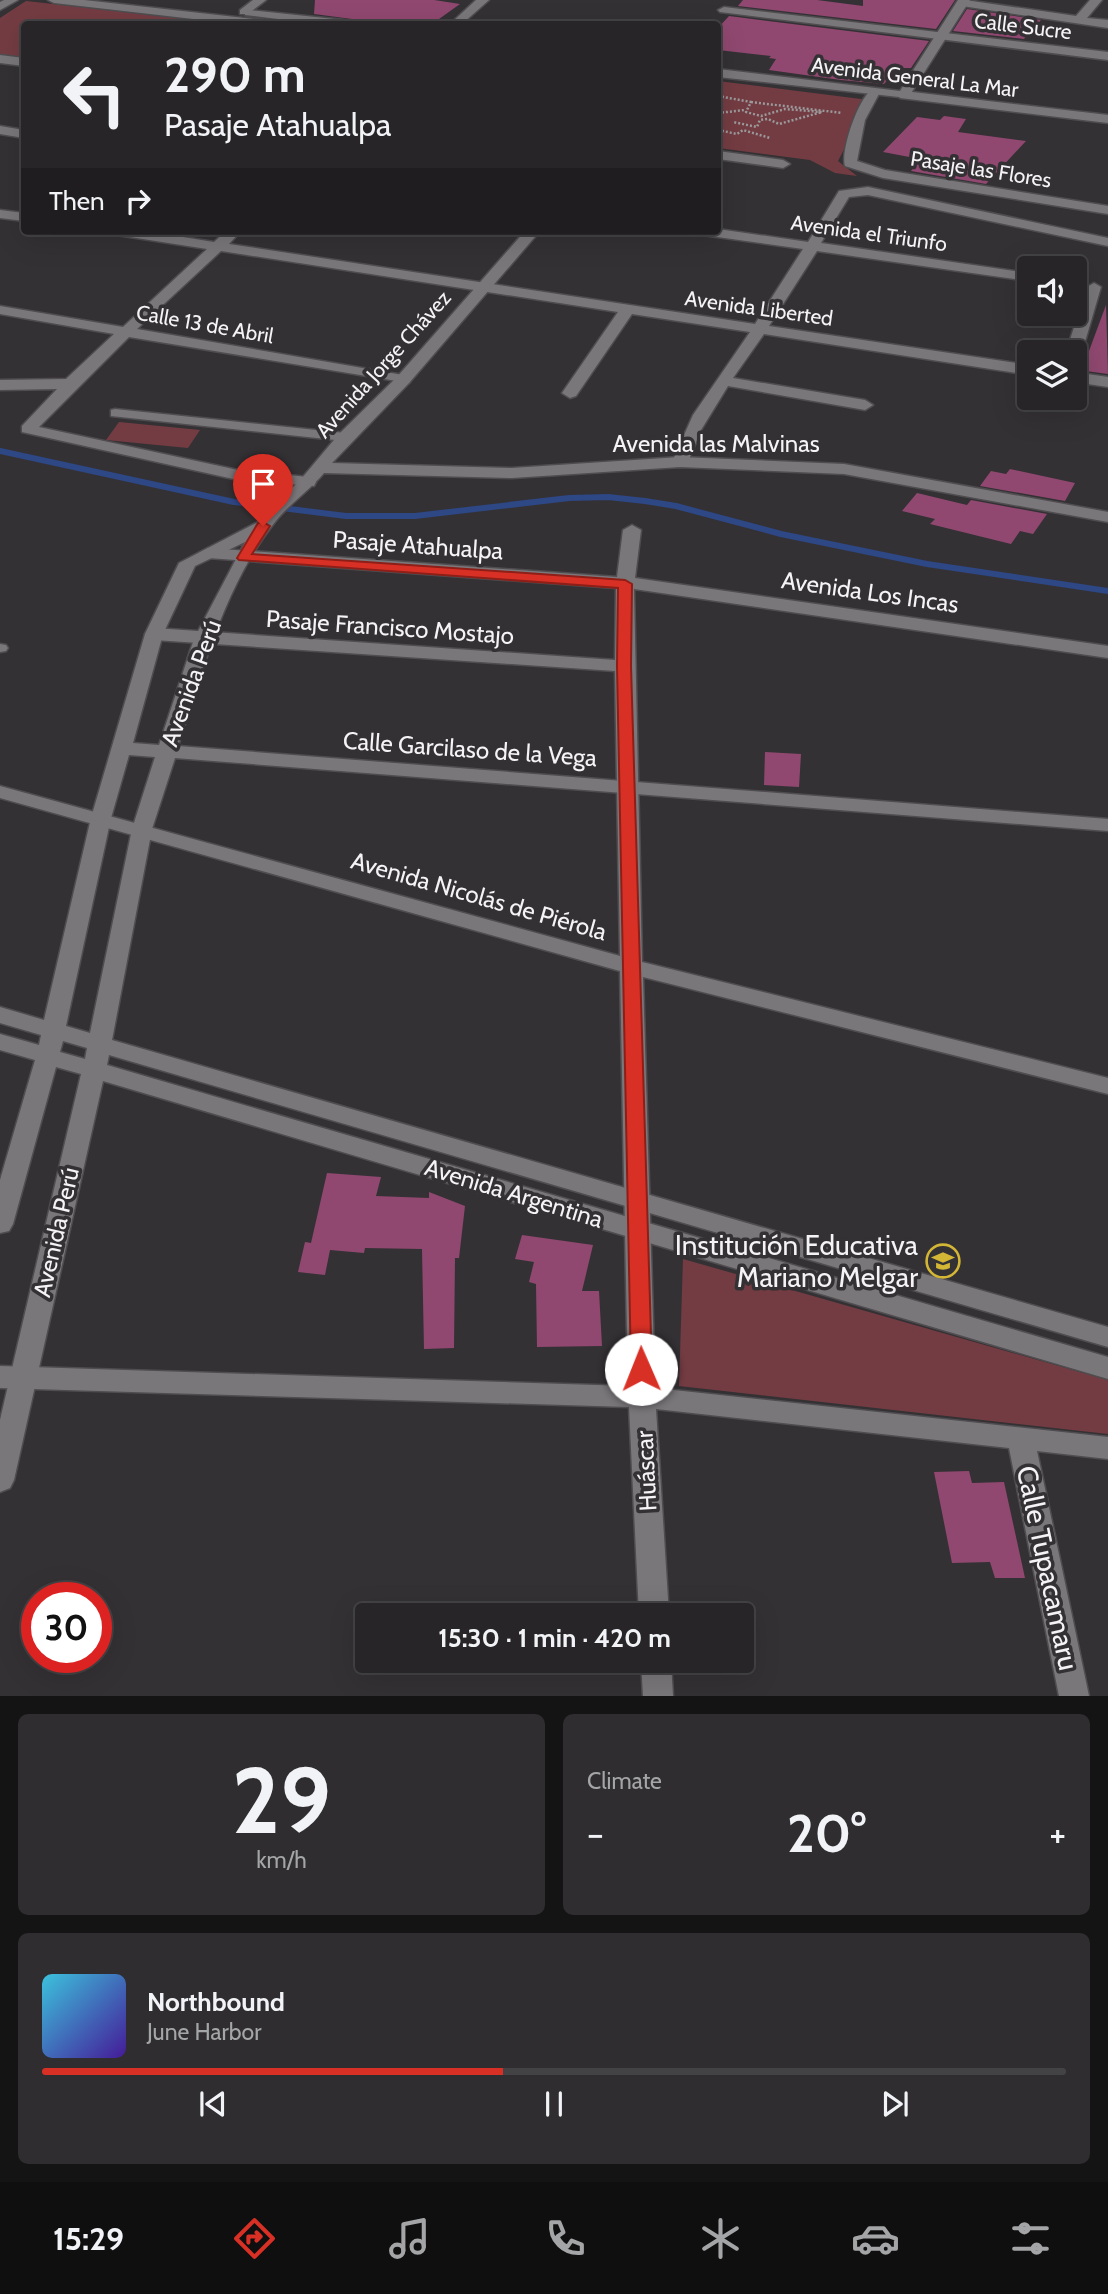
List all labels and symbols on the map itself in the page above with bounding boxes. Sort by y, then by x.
street label: Calle Sucre [973,8,1073,44]
street label: Avenida General La Mar [810,52,1020,102]
street label: Pasaje las Flores [909,146,1053,193]
street label: Avenida el Triunfo [789,210,949,256]
street label: Avenida Jorge Chávez [310,285,456,443]
street label: Avenida Liberted [683,285,835,331]
street label: Calle 13 de Abril [134,300,276,348]
street label: Avenida las Malvinas [612,429,820,458]
pin [233,454,293,526]
street label: Pasaje Atahualpa [332,525,505,565]
street label: Avenida Los Incas [780,565,960,619]
street label: Pasaje Francisco Mostajo [265,604,515,650]
street label: Avenida Perú [155,616,227,750]
street label: Calle Garcilaso de la Vega [342,726,598,772]
street label: Avenida Nicolás de Piérola [348,846,611,947]
street label: Avenida Argentina [422,1152,607,1234]
street label: Avenida Perú [27,1164,85,1300]
place label: Institución Educativa Mariano Melgar [675,1228,919,1294]
school or university icon: Institución Educativa Mariano Melgar [924,1242,962,1280]
position arrow [604,1332,678,1406]
street label: Huáscar [629,1430,663,1512]
street label: Calle Tupacamaru [1010,1463,1086,1673]
speed limit sign: 30 [21,1582,112,1673]

